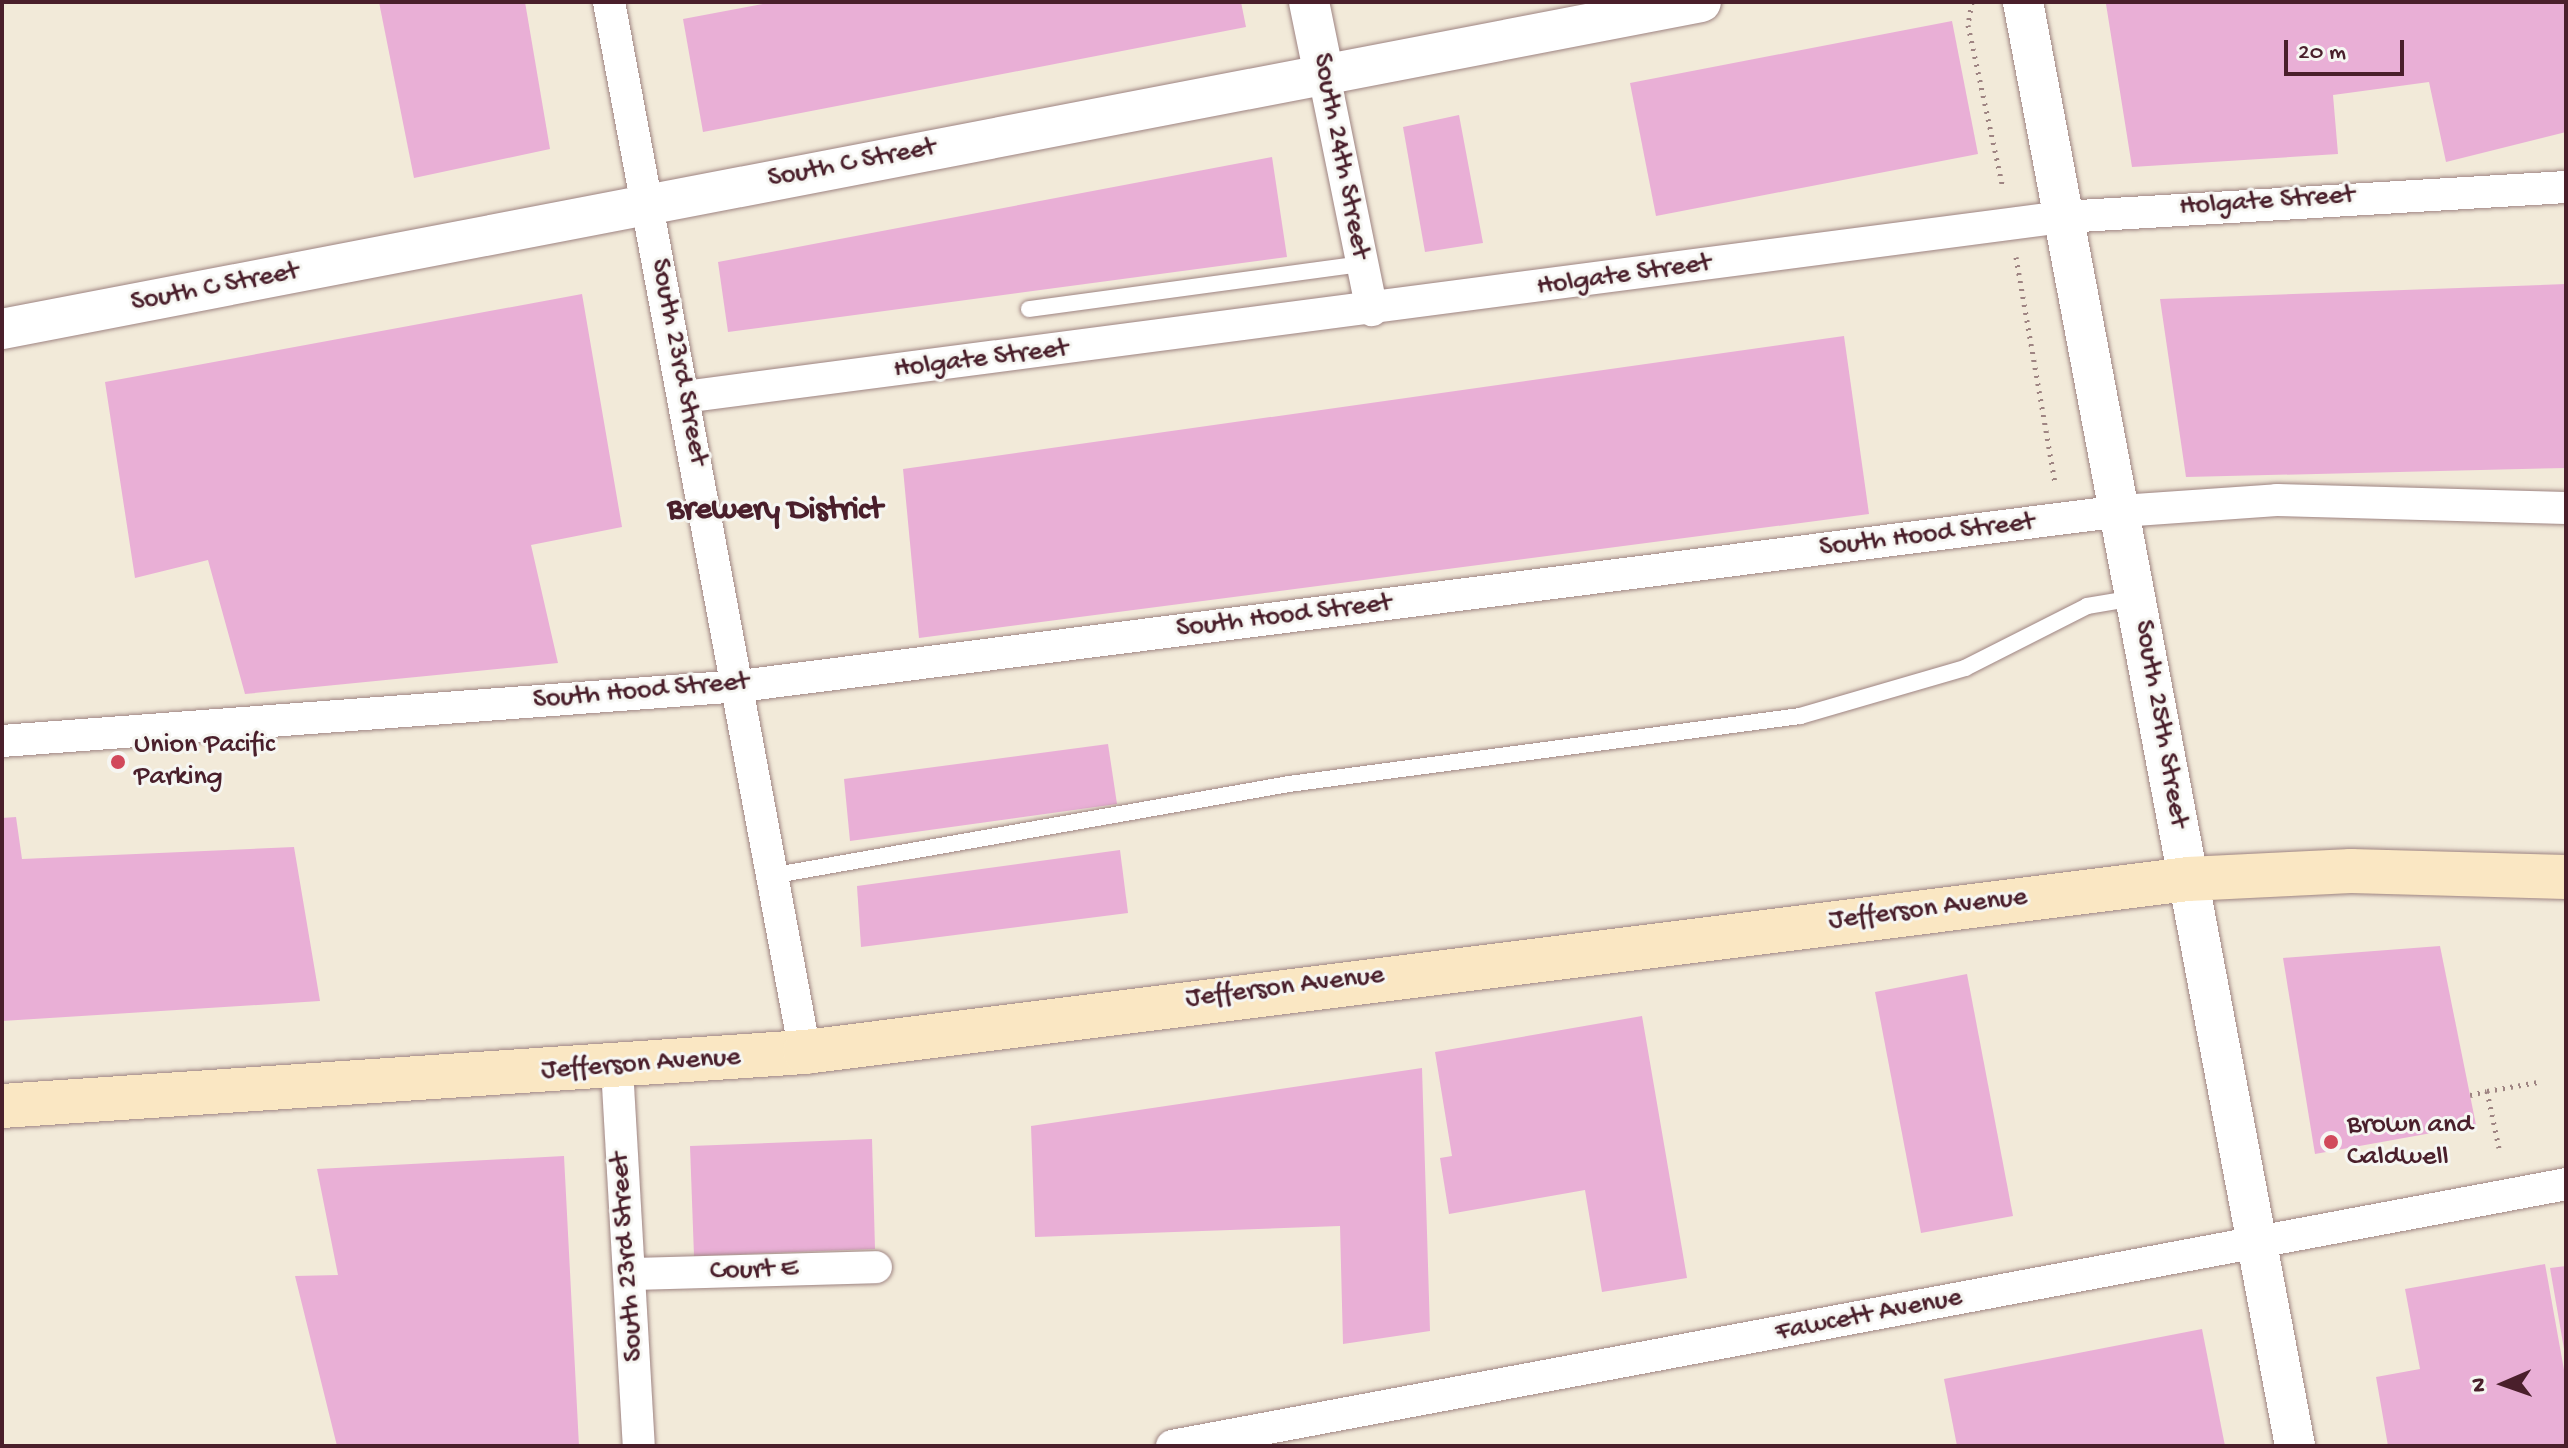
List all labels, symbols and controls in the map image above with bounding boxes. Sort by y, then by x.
scale bar [2288,24,2408,74]
text: 20 m [2298,39,2346,68]
street label: South 24th Street [1304,50,1376,262]
street label: South C Street [765,131,939,197]
street label: Holgate Street [2178,179,2356,225]
street label: Holgate Street [1535,247,1713,305]
street label: South C Street [128,255,302,321]
street label: South 23rd Street [642,256,714,468]
street label: Holgate Street [892,333,1070,387]
district label: Brewery District [667,492,883,530]
street label: South Hood Street [1818,506,2036,566]
street label: South Hood Street [1175,587,1393,647]
street label: South 25th Street [2125,618,2195,830]
street label: South Hood Street [532,666,750,718]
place label: Union Pacific Parking [134,729,275,795]
marker: Union Pacific Parking [109,753,127,771]
street label: Jefferson Avenue [1827,881,2029,939]
street label: Jefferson Avenue [1184,959,1386,1017]
street label: Jefferson Avenue [540,1041,742,1089]
place label: Brown and Caldwell [2347,1109,2473,1175]
marker: Brown and Caldwell [2322,1133,2340,1151]
street label: South 23rd Street [604,1151,652,1363]
street label: Court E [709,1253,799,1289]
street label: Fawcett Avenue [1773,1281,1965,1351]
north arrow [2464,1344,2544,1424]
text: N [2467,1377,2493,1392]

